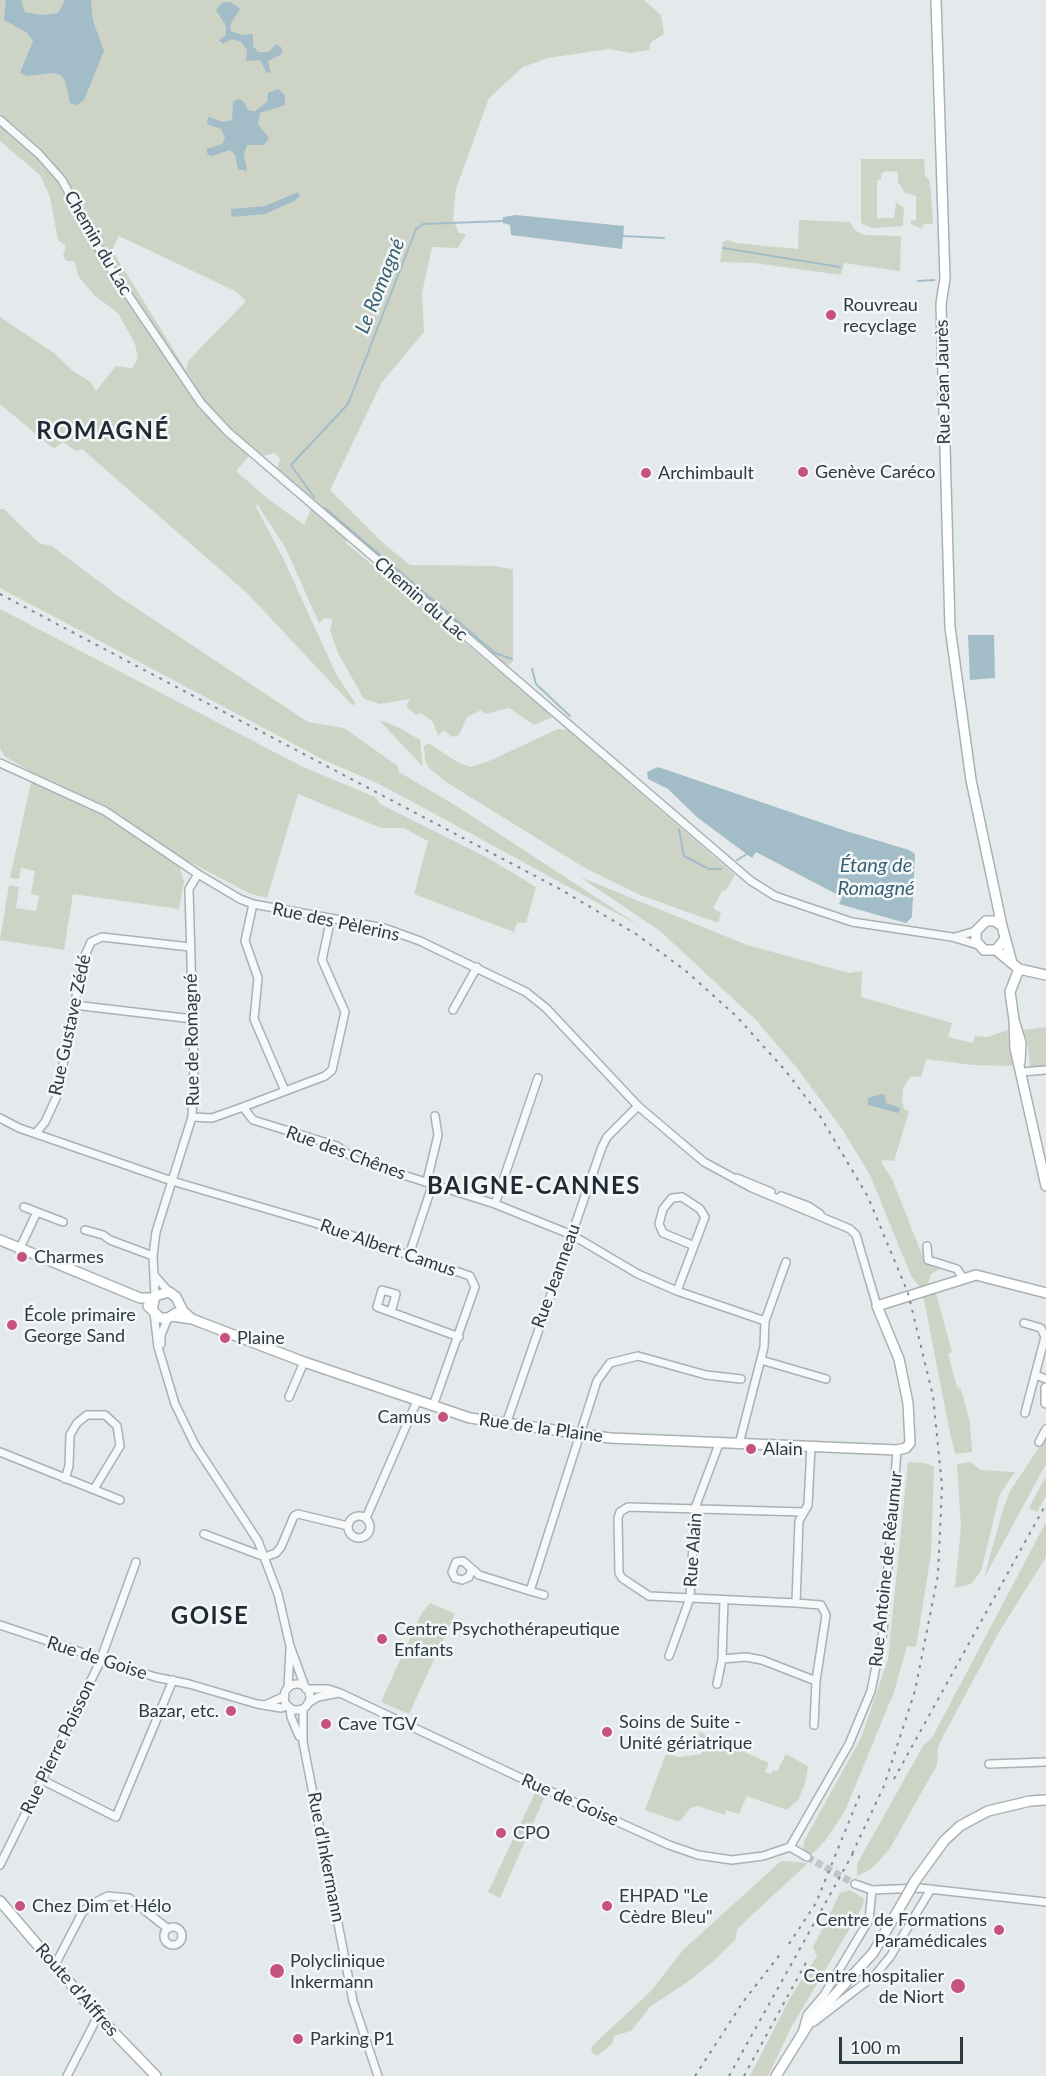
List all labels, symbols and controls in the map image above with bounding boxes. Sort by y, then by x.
street label: Chemin du Lac [59,187,137,299]
water label: Le Romagné [350,235,410,337]
place label: Rouvreau recyclage [843,294,918,336]
marker: Rouvreau recyclage [824,308,838,322]
street label: Rue Jean Jaurès [931,319,955,445]
district label: ROMAGNÉ [36,417,170,445]
place label: Genève Caréco [815,461,935,483]
place label: Archimbault [658,462,754,484]
marker: Genève Caréco [796,465,810,479]
marker: Archimbault [639,466,653,480]
street label: Chemin du Lac [370,553,472,645]
water label: Étang de Romagné [837,854,915,901]
street label: Rue des Pèlerins [270,898,402,946]
street label: Rue Gustave Zédé [44,952,96,1098]
street label: Rue de Romagné [180,973,204,1107]
street label: Rue des Chênes [283,1121,409,1185]
district label: BAIGNE-CANNES [427,1172,641,1200]
street label: Rue Albert Camus [317,1215,459,1281]
street label: Rue Jeanneau [527,1221,585,1331]
place label: Charmes [34,1246,104,1268]
marker: Charmes [15,1250,29,1264]
place label: École primaire George Sand [24,1304,136,1346]
marker: École primaire George Sand [5,1318,19,1332]
place label: Plaine [237,1327,285,1349]
marker: Plaine [218,1331,232,1345]
place label: Camus [377,1406,431,1428]
street label: Rue de la Plaine [478,1409,604,1447]
marker: Camus [436,1410,450,1424]
place label: Alain [763,1438,803,1460]
marker: Alain [744,1442,758,1456]
street label: Rue Antoine de Réaumur [865,1470,907,1668]
street label: Rue Alain [680,1512,706,1588]
district label: GOISE [171,1602,249,1630]
place label: Centre Psychothérapeutique Enfants [394,1618,620,1660]
street label: Rue de Goise [44,1632,150,1684]
marker: Centre Psychothérapeutique Enfants [375,1632,389,1646]
street label: Rue Pierre Poisson [16,1676,100,1818]
place label: Bazar, etc. [138,1700,219,1722]
marker: Bazar, etc. [224,1704,238,1718]
place label: Soins de Suite - Unité gériatrique [619,1711,752,1754]
place label: Cave TGV [338,1713,417,1735]
marker: Cave TGV [319,1717,333,1731]
marker: Soins de Suite - Unité gériatrique [600,1725,614,1739]
street label: Rue de Goise [518,1769,622,1831]
street label: Rue d'Inkermann [303,1790,349,1924]
place label: CPO [513,1822,550,1844]
marker: CPO [494,1826,508,1840]
place label: EHPAD "Le Cèdre Bleu" [619,1885,713,1928]
place label: Chez Dim et Hélo [32,1895,171,1917]
marker: Chez Dim et Hélo [13,1899,27,1913]
marker: EHPAD "Le Cèdre Bleu" [600,1899,614,1913]
place label: Centre de Formations Paramédicales [816,1909,987,1952]
marker: Centre de Formations Paramédicales [992,1923,1006,1937]
street label: Route d'Aiffres [31,1939,123,2041]
place label: Polyclinique Inkermann [290,1950,385,1992]
marker: Polyclinique Inkermann [268,1962,286,1980]
place label: Centre hospitalier de Niort [804,1965,944,2008]
marker: Centre hospitalier de Niort [949,1977,967,1995]
scale bar [842,2025,966,2063]
place label: Parking P1 [310,2028,395,2050]
marker: Parking P1 [291,2032,305,2046]
text: 100 m [850,2036,901,2058]

